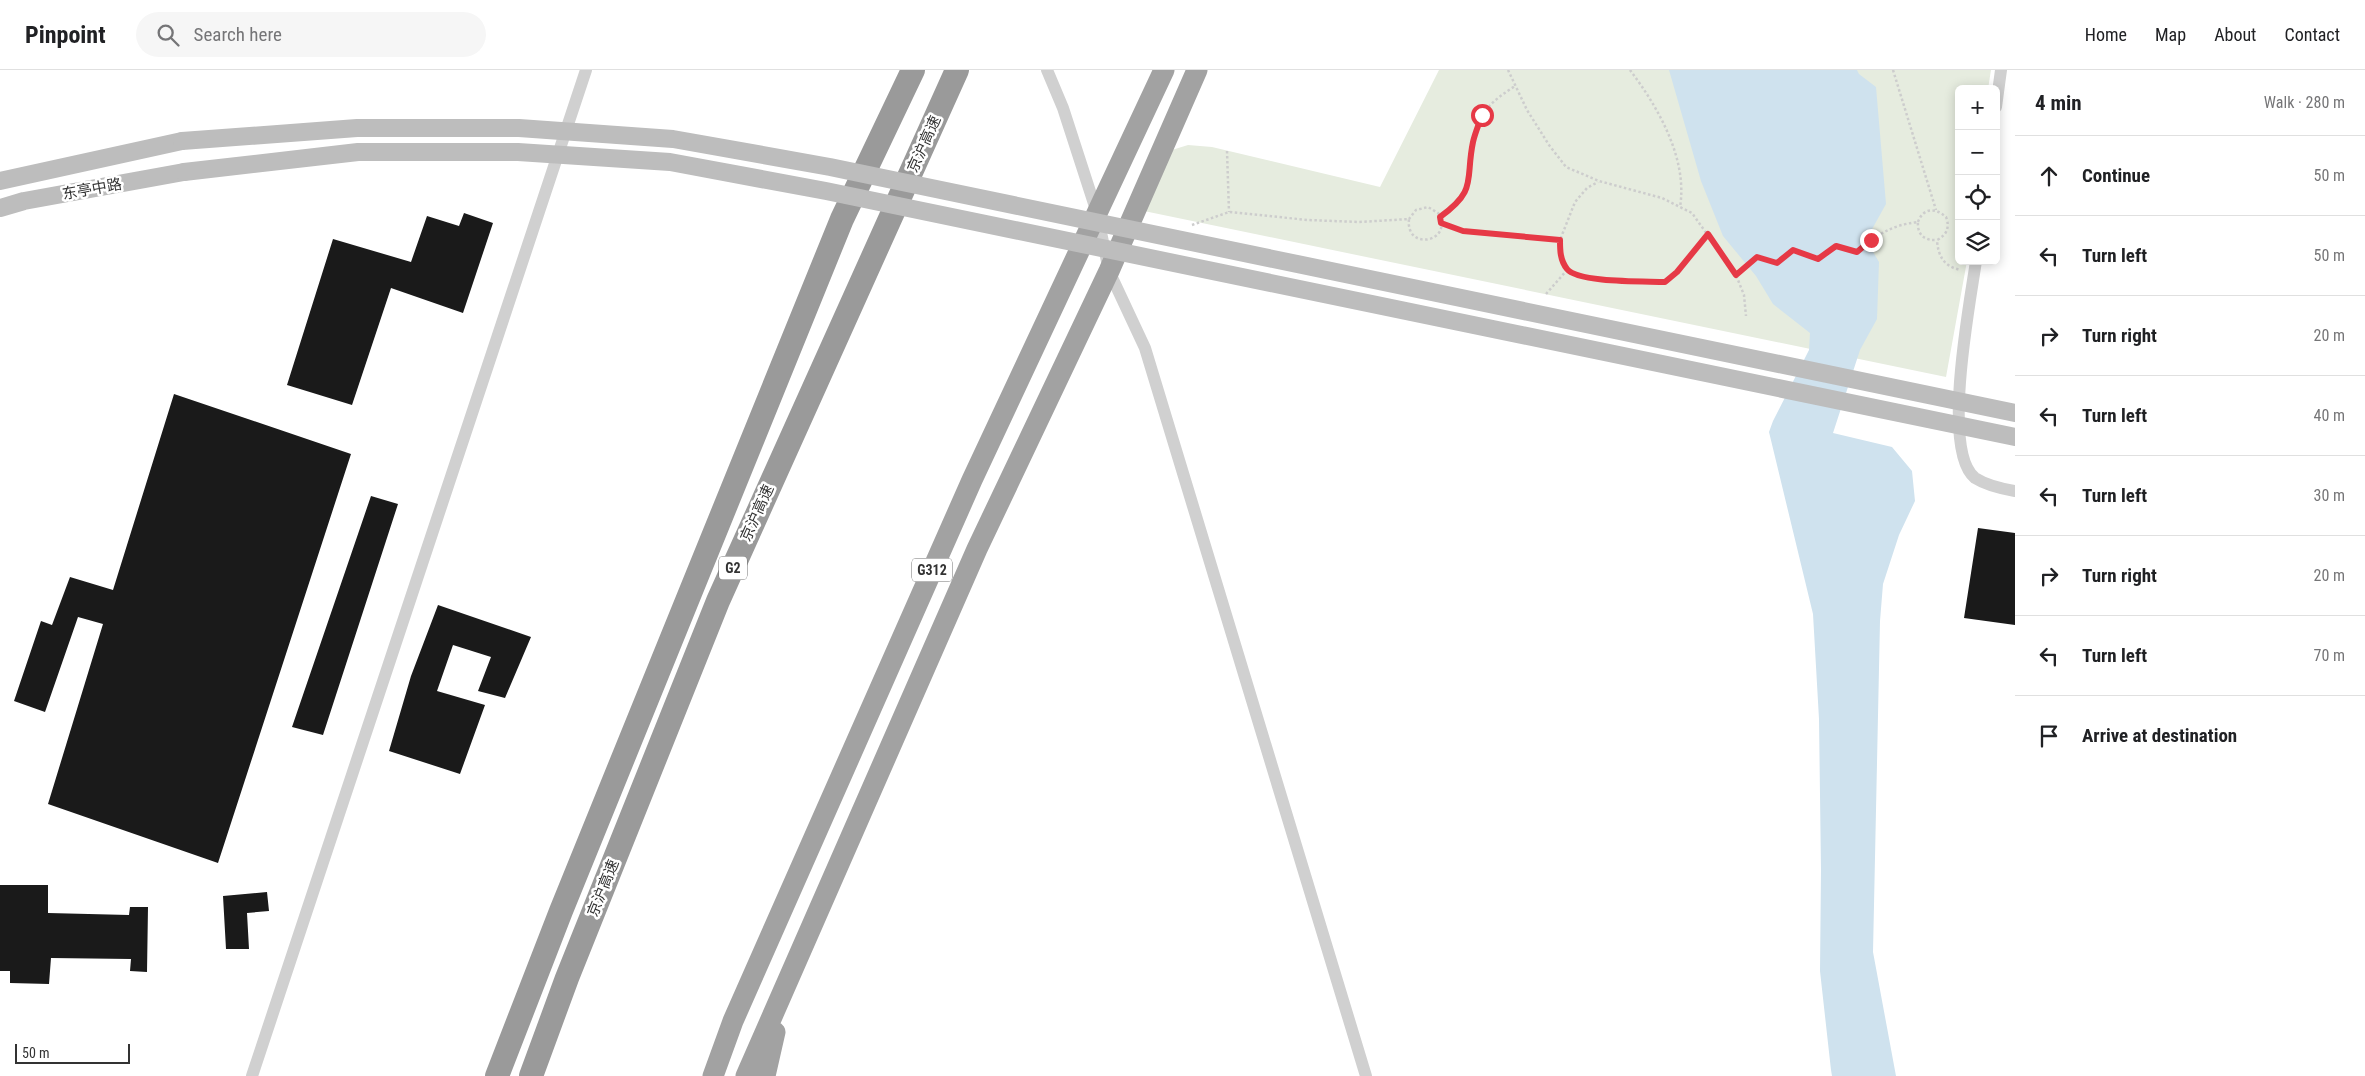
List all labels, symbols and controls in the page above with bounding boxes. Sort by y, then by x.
search box [136,12,486,57]
text: Pinpoint [25,21,106,49]
icon: search [154,21,182,49]
text: Search here [194,23,282,46]
text: Home [2085,24,2127,45]
text: Map [2155,24,2186,45]
text: About [2214,24,2256,45]
text: Contact [2284,24,2340,45]
map controls [1955,85,2000,265]
button: + [1955,85,2000,130]
text: 4 min [2035,91,2082,115]
text: Walk · 280 m [2264,93,2345,112]
route start [1471,104,1494,127]
street label: 京沪高速 [904,113,944,175]
button: − [1955,130,2000,175]
icon: ahead [2035,162,2063,190]
text: Continue [2082,164,2150,187]
text: 50 m [2313,166,2345,185]
street label: 东亭中路 [61,175,123,203]
button: locate [1955,175,2000,220]
button: layers [1955,220,2000,265]
route end [1860,229,1883,252]
icon: left [2035,242,2063,270]
text: Turn left [2082,244,2147,267]
text: 50 m [2313,246,2345,265]
icon: right [2035,322,2063,350]
text: Turn right [2082,324,2157,347]
text: 20 m [2313,326,2345,345]
icon: left [2035,402,2063,430]
text: Turn left [2082,404,2147,427]
text: 40 m [2313,406,2345,425]
street label: 京沪高速 [737,482,777,544]
icon: left [2035,482,2063,510]
text: Turn left [2082,484,2147,507]
text: 30 m [2313,486,2345,505]
road number: G2 [719,556,747,579]
road number: G312 [912,558,952,582]
icon: right [2035,562,2063,590]
text: Turn right [2082,564,2157,587]
text: 20 m [2313,566,2345,585]
icon: left [2035,642,2063,670]
text: Turn left [2082,644,2147,667]
text: 70 m [2313,646,2345,665]
icon: arrive [2035,722,2063,750]
text: Arrive at destination [2082,724,2237,747]
street label: 京沪高速 [583,857,623,919]
scale bar [15,1041,130,1064]
text: 50 m [22,1045,50,1061]

